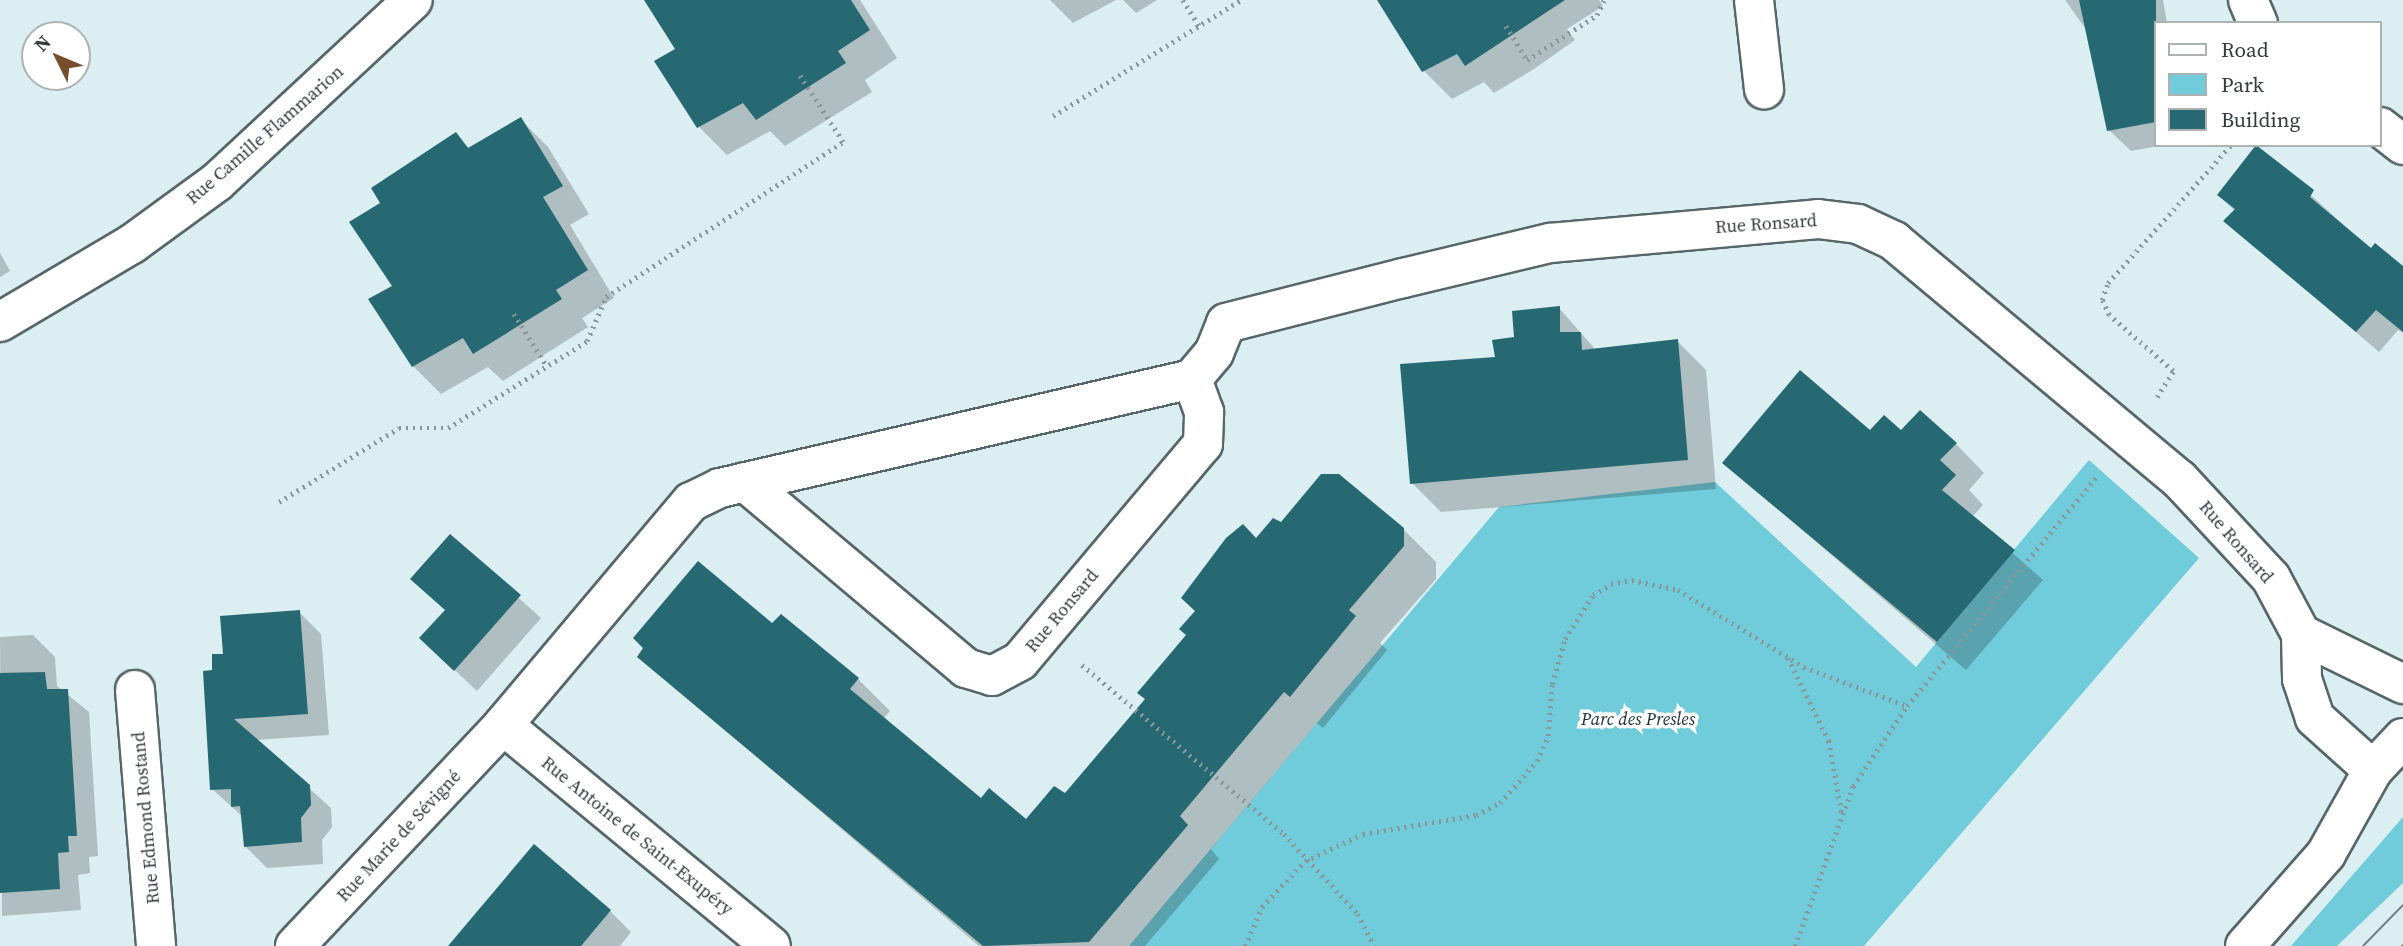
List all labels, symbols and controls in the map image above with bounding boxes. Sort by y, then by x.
north arrow [21,21,91,91]
legend [2154,21,2382,147]
text: N [28,29,56,57]
text: Road [2221,35,2269,64]
street label: Rue Camille Flammarion [182,61,348,209]
text: Park [2221,70,2264,99]
text: Building [2221,105,2300,134]
street label: Rue Ronsard [1714,210,1818,238]
street label: Rue Ronsard [2194,496,2278,588]
street label: Rue Ronsard [1021,565,1103,657]
park label: Parc des Presles [1581,708,1695,730]
street label: Rue Edmond Rostand [128,731,164,905]
street label: Rue Antoine de Saint-Exupéry [537,752,737,920]
street label: Rue Marie de Sévigné [332,766,466,906]

